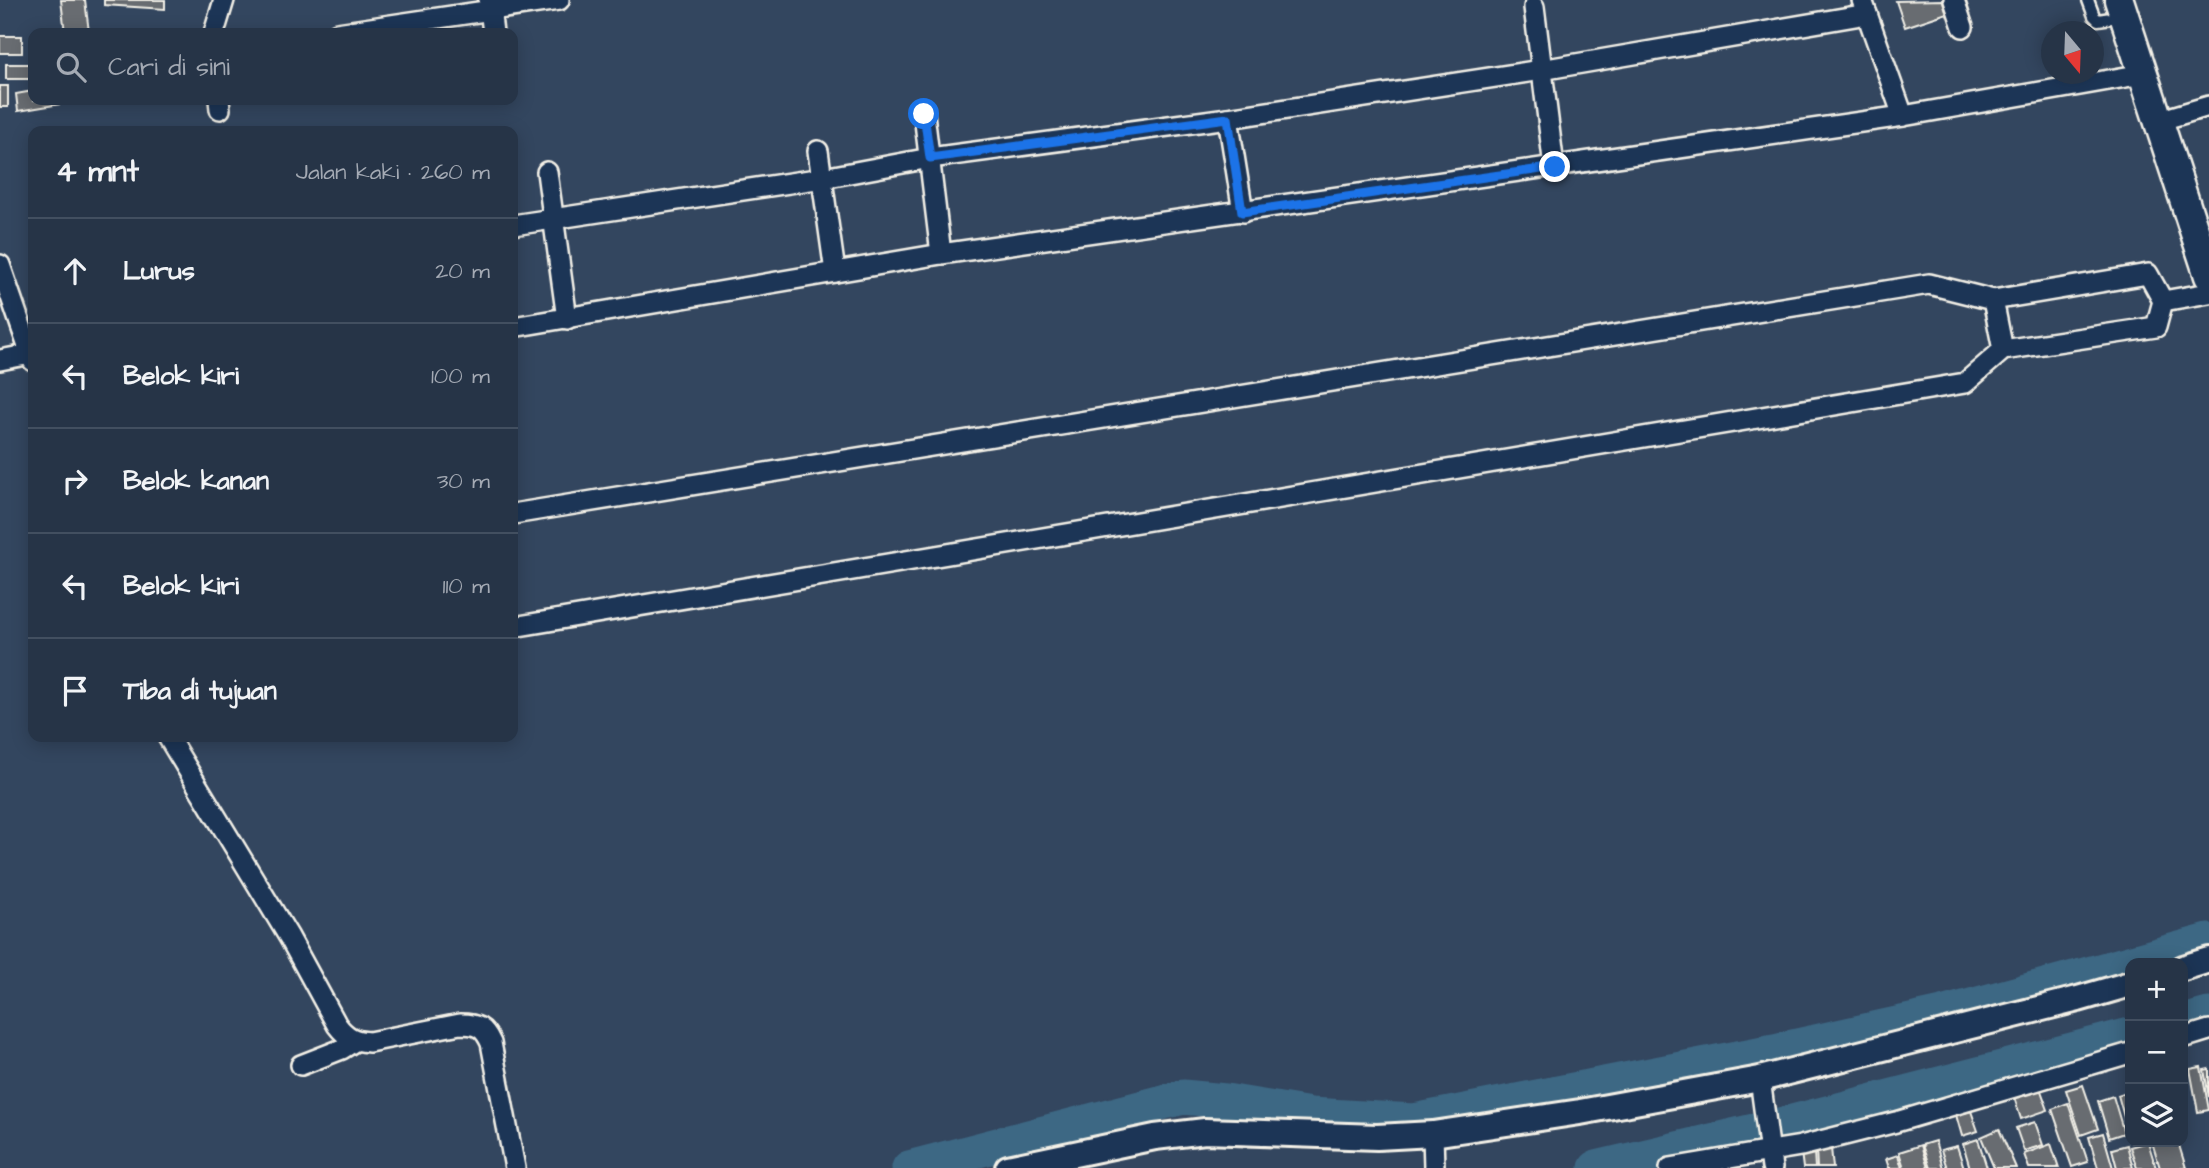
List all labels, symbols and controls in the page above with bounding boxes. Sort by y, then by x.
north arrow [2041,21,2104,84]
search box [28,28,518,105]
icon: search [52,48,90,86]
text: Cari di sini [108,49,230,85]
route start [908,98,939,129]
text: 4 mnt [56,151,139,193]
route end [1539,151,1570,182]
text: Jalan kaki · 260 m [296,156,490,188]
icon: ahead [56,252,94,290]
text: Lurus [123,253,195,289]
text: 20 m [435,255,490,287]
icon: left [56,357,94,395]
text: Belok kiri [123,358,239,394]
text: 100 m [431,360,490,392]
icon: right [56,462,94,500]
text: Belok kanan [123,463,269,499]
text: 30 m [437,465,490,497]
icon: left [56,567,94,605]
text: Belok kiri [123,568,239,604]
text: 110 m [442,570,490,602]
icon: arrive [56,672,94,710]
text: Tiba di tujuan [123,673,277,709]
map controls [2125,958,2188,1147]
button: + [2125,958,2188,1021]
button: − [2125,1021,2188,1084]
button: layers [2125,1084,2188,1147]

